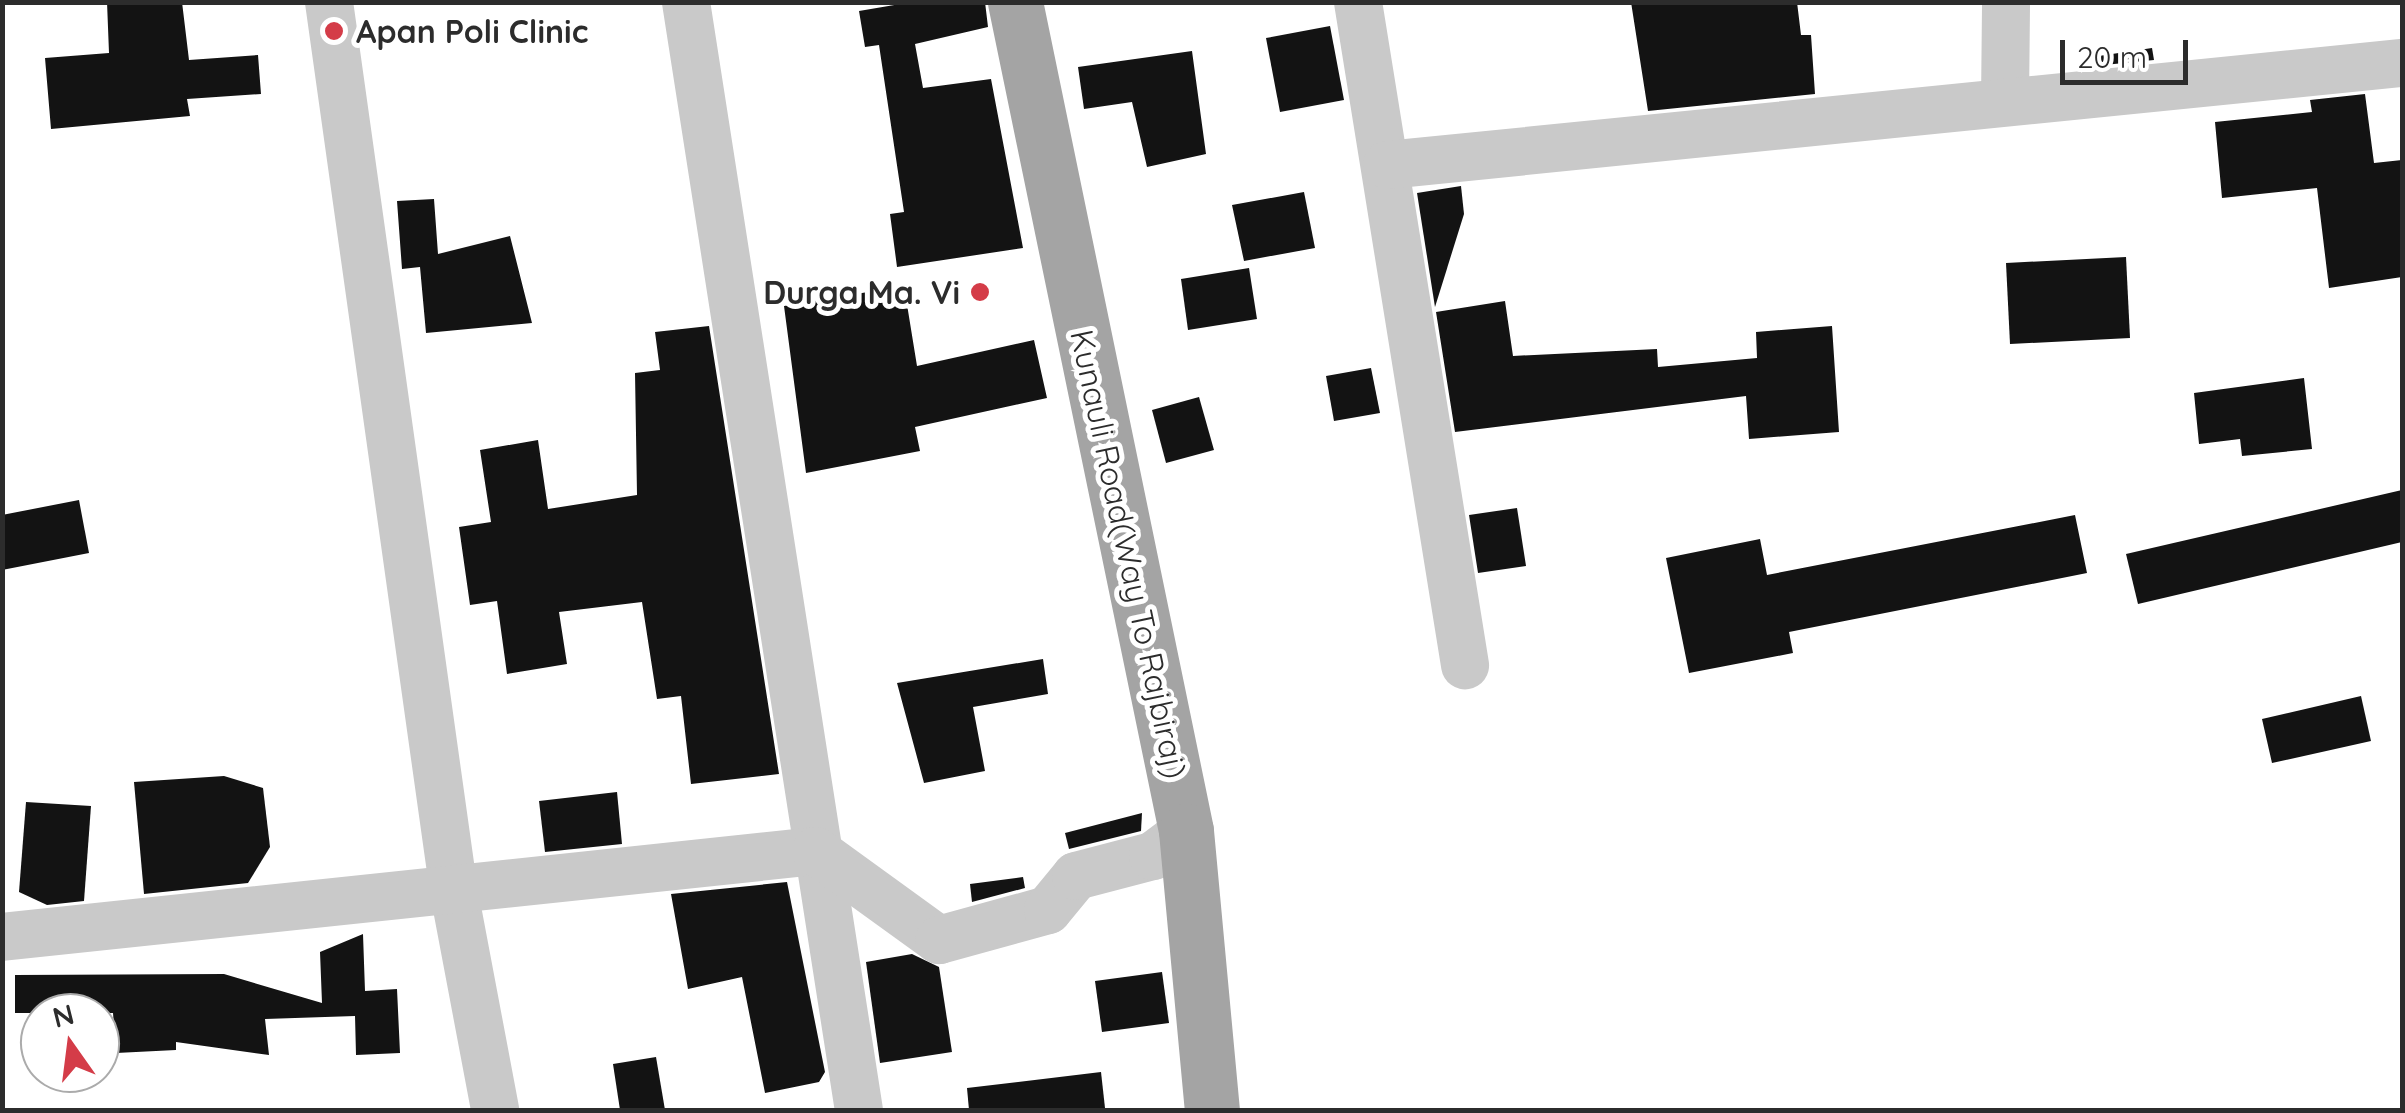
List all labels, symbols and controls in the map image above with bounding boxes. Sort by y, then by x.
place label: Apan Poli Clinic [356,12,588,50]
marker: Apan Poli Clinic [321,18,347,44]
scale bar [2065,20,2192,82]
text: 20 m [2077,38,2147,76]
place label: Durga Ma. Vi [763,273,960,311]
marker: Durga Ma. Vi [969,281,991,303]
street label: Kunauli Road(Way To Rajbiraj) [1063,326,1195,782]
north arrow [20,993,120,1093]
text: N [49,996,77,1035]

